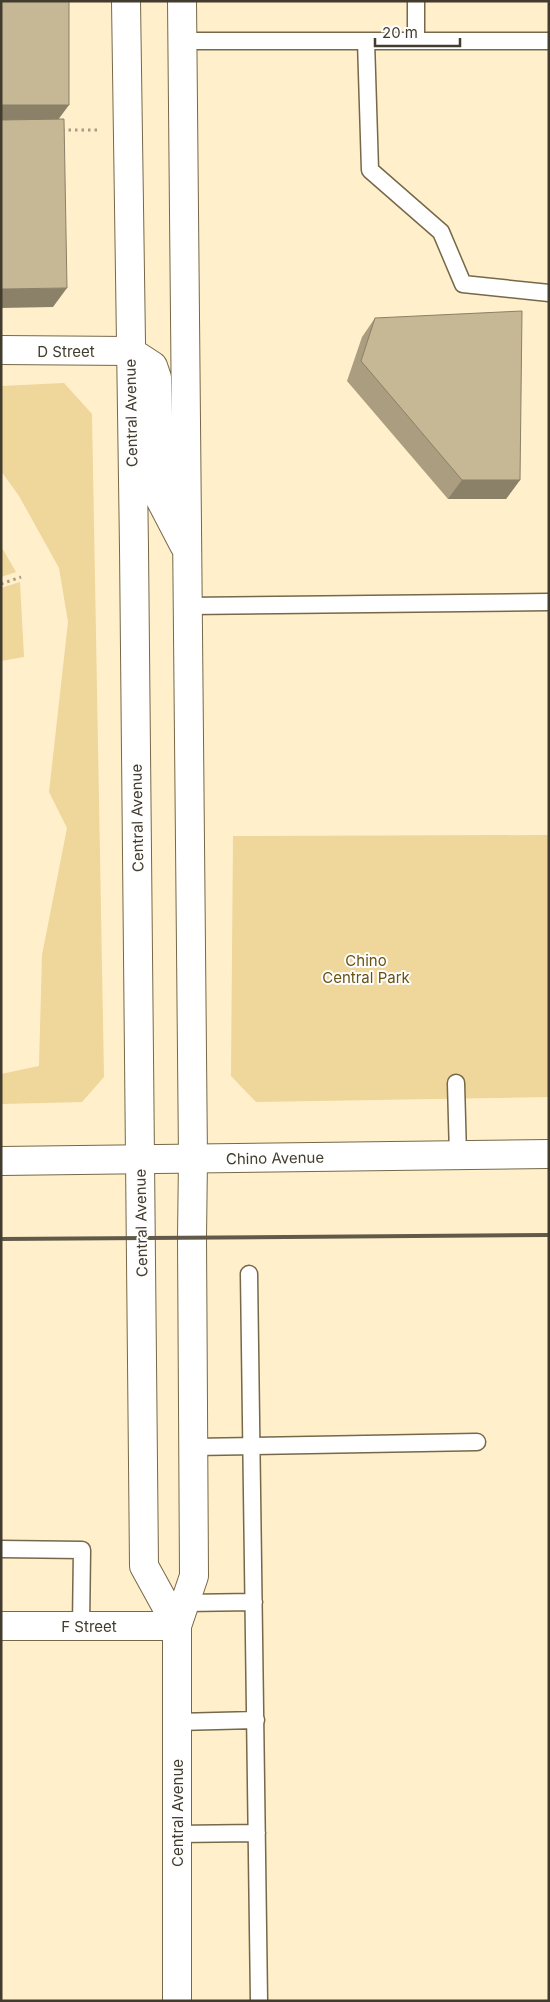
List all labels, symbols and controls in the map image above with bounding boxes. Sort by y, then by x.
scale bar [375,15,460,47]
text: 20 m [382,23,418,42]
street label: D Street [37,342,95,361]
street label: Central Avenue [121,359,141,467]
street label: Central Avenue [127,764,147,872]
park label: Chino Central Park [322,951,411,987]
street label: Chino Avenue [226,1148,324,1168]
street label: Central Avenue [131,1169,151,1277]
street label: F Street [61,1617,117,1636]
street label: Central Avenue [168,1759,187,1867]

